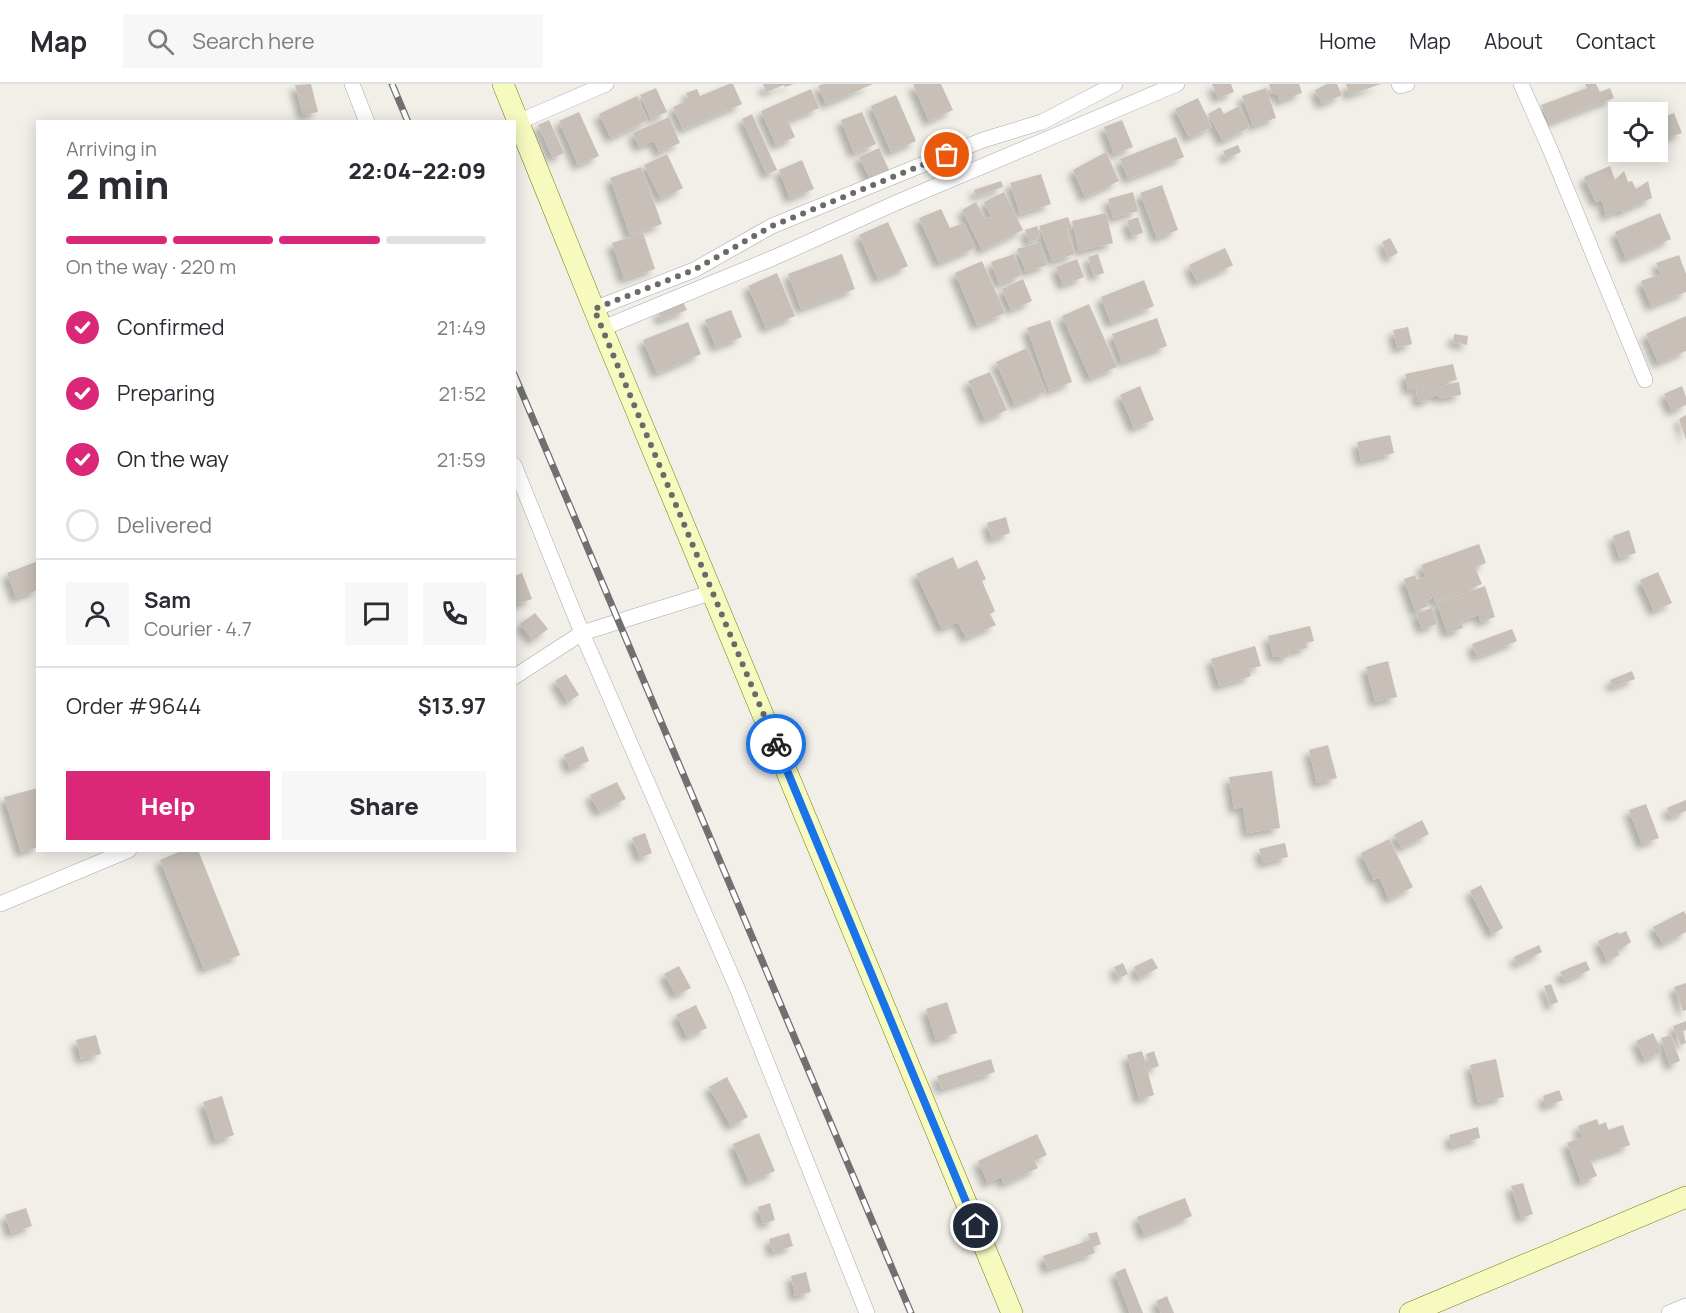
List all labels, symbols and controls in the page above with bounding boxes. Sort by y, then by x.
search box [123,14,543,68]
text: Map [30,22,87,60]
icon: search [144,25,177,58]
text: Search here [192,26,315,56]
text: Home [1319,27,1376,55]
text: Map [1409,27,1451,55]
text: About [1484,27,1543,55]
text: Contact [1576,27,1656,55]
map controls [1608,102,1668,162]
button: locate [1608,102,1668,162]
pin [921,129,972,180]
text: Arriving in [66,135,157,162]
icon: bag [930,138,963,171]
text: 22:04–22:09 [348,156,486,186]
text: 2 min [66,157,169,211]
text: On the way · 220 m [66,253,236,280]
icon: check [66,311,99,344]
text: Confirmed [117,312,225,342]
text: 21:49 [437,314,486,341]
icon: check [66,377,99,410]
text: Preparing [117,378,215,408]
text: 21:52 [438,380,486,407]
icon: check [66,443,99,476]
text: On the way [117,444,229,474]
text: 21:59 [437,446,486,473]
text: Delivered [117,510,212,540]
button: person [66,582,129,645]
button: chat [345,582,408,645]
button: phone [423,582,486,645]
text: Sam [144,585,191,615]
text: Courier · 4.7 [144,615,252,642]
text: Order #9644 [66,691,202,721]
text: $13.97 [418,691,486,721]
courier [746,714,806,774]
icon: bike [760,728,793,761]
button: Help [66,771,270,840]
button: Share [282,771,486,840]
pin [950,1200,1001,1251]
icon: home [959,1209,992,1242]

